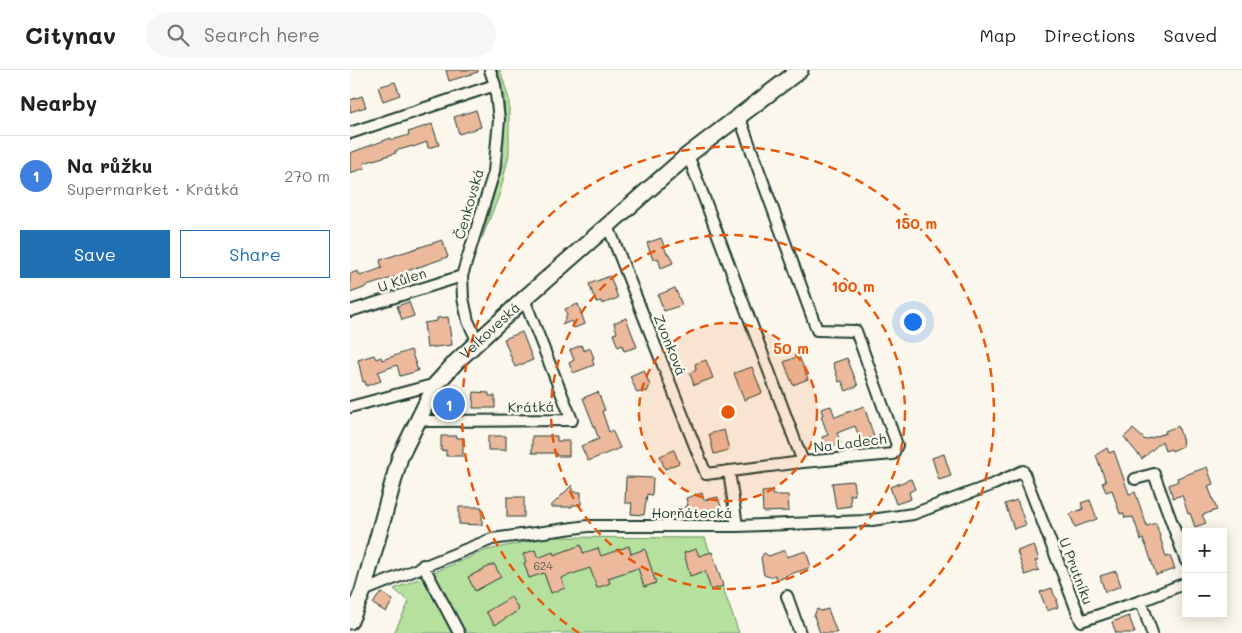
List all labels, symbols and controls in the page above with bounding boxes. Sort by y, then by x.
search box [146,12,496,57]
text: Citynav [25,19,116,50]
icon: search [164,21,192,49]
text: Search here [204,22,320,47]
text: Map [979,23,1016,47]
text: Directions [1044,23,1136,47]
text: Saved [1164,23,1217,47]
text: Nearby [20,89,97,116]
text: Na růžku [67,153,153,178]
text: 1 [32,165,40,186]
text: 270 m [284,165,330,186]
street label: Čenkovská [449,166,488,241]
text: Supermarket · Krátká [67,178,239,199]
text: 150 m [895,213,937,233]
button: Save [20,230,170,278]
button: Share [180,230,330,278]
street label: U Kůlen [375,263,429,296]
text: 100 m [831,276,875,296]
street label: Velkoveská [455,297,524,363]
your location [900,309,926,335]
street label: Zvonková [650,311,691,378]
text: 50 m [773,338,809,358]
pin: 1 [433,385,465,423]
street label: Krátká [508,397,554,416]
centre of rings [719,403,737,421]
street label: Na Ladech [812,429,888,456]
street label: Horňátecká [651,503,733,522]
map controls [1182,528,1227,618]
button: + [1182,528,1227,573]
street label: U Prutníku [1055,535,1098,607]
house number: 624 [533,558,553,573]
button: − [1182,573,1227,618]

